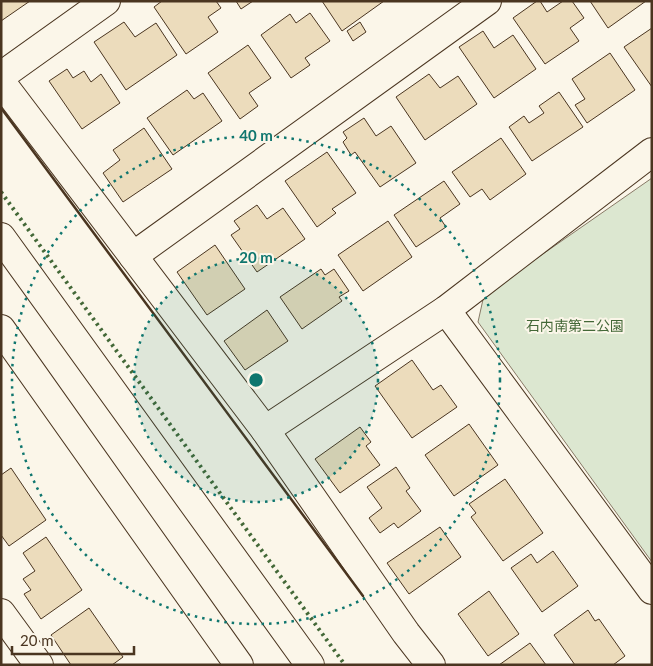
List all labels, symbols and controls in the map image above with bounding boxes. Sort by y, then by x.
text: 40 m [239,126,273,144]
text: 20 m [239,248,273,266]
park label: 石内南第二公園 [526,317,624,334]
centre of rings [247,371,265,389]
scale bar [12,624,135,656]
text: 20 m [20,631,54,649]

